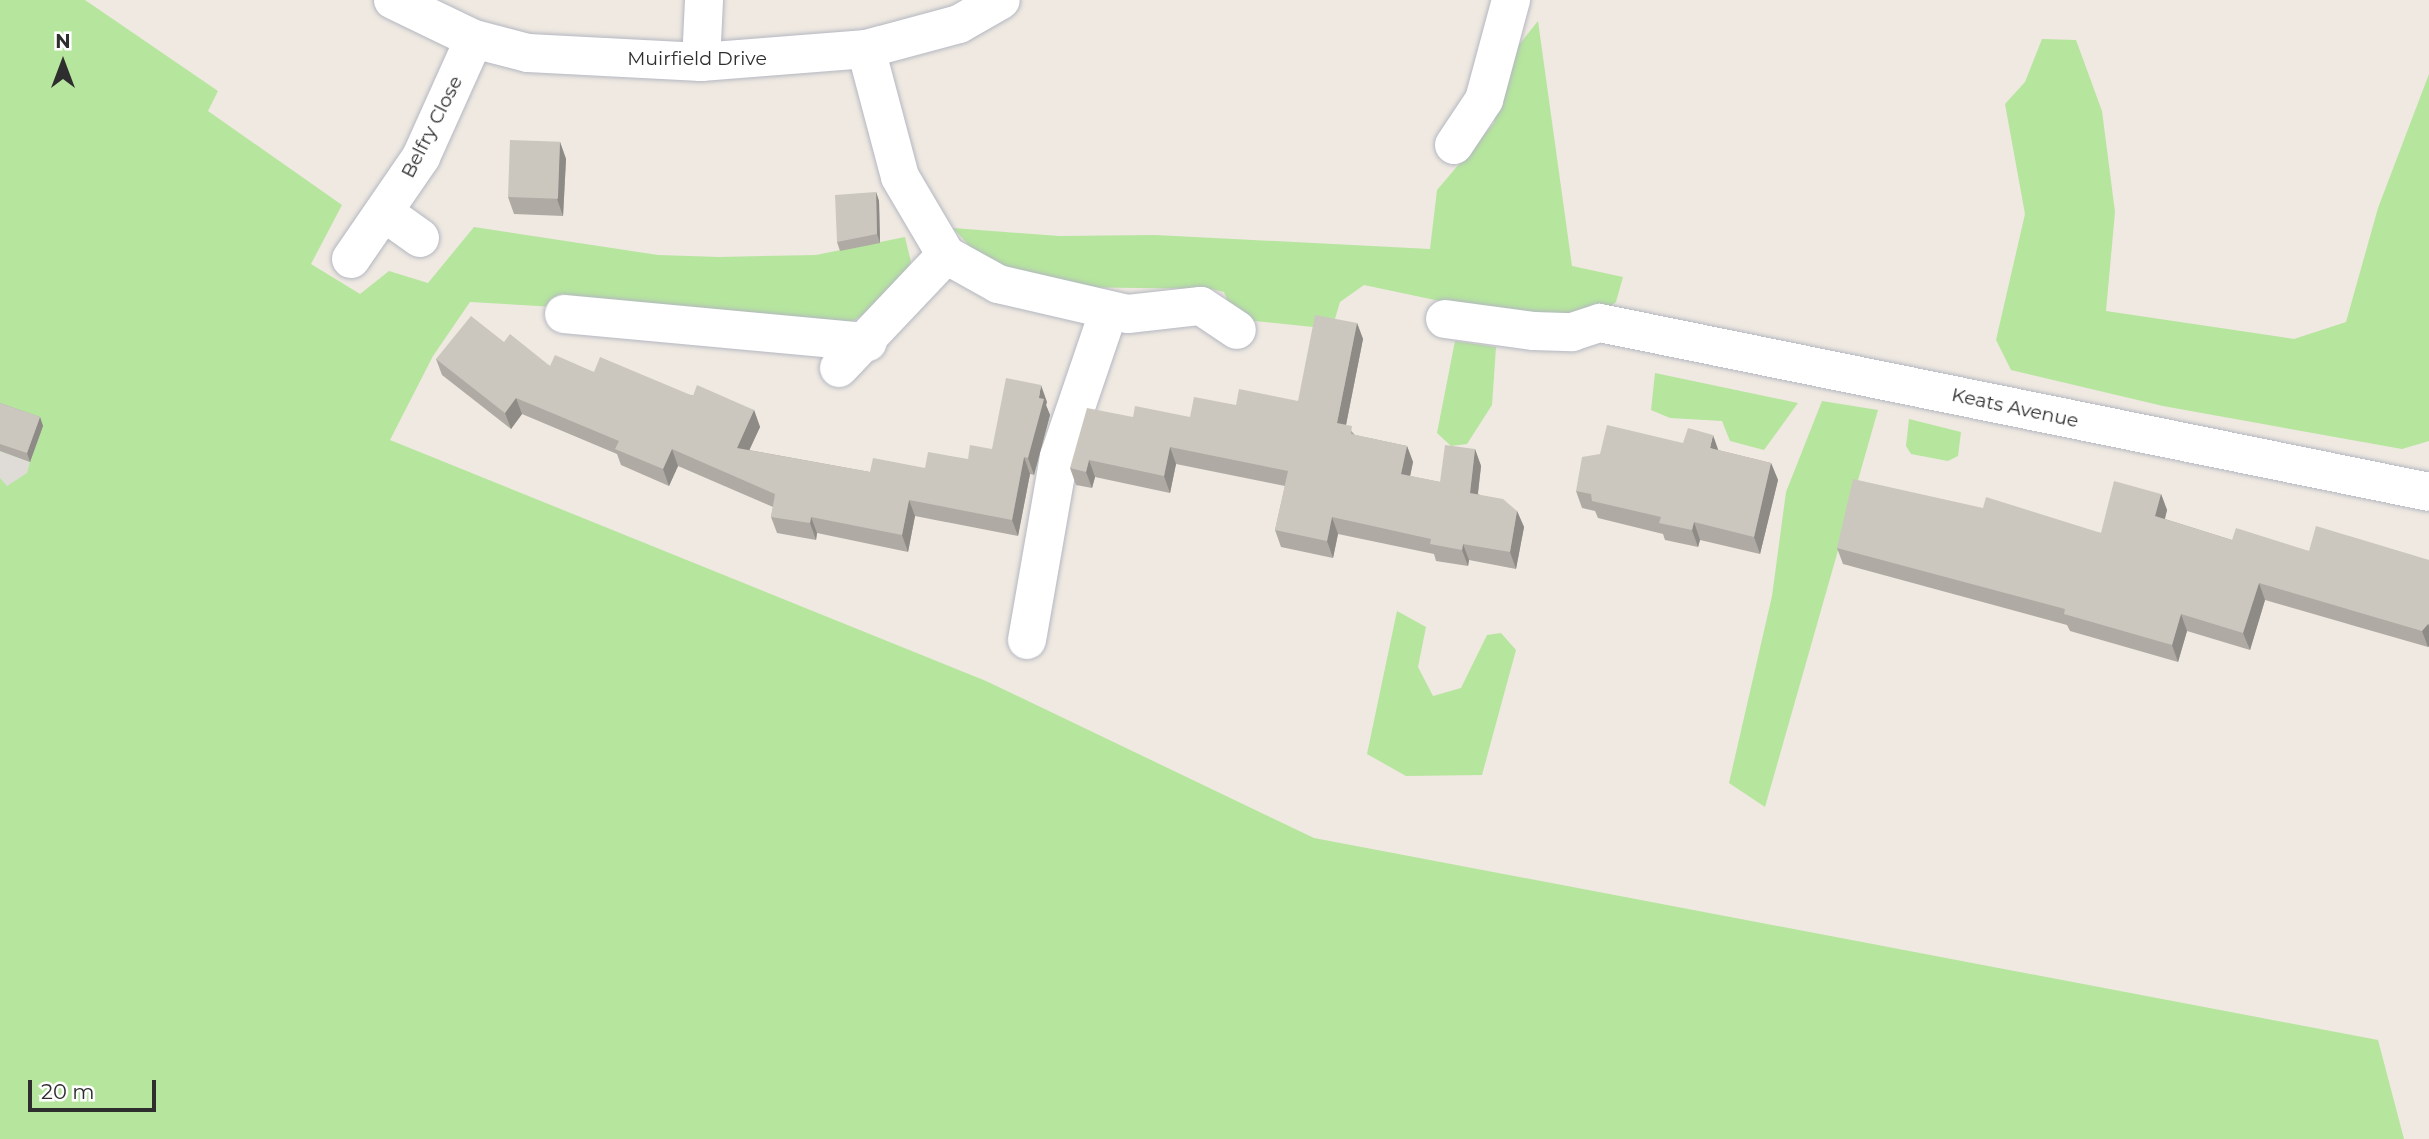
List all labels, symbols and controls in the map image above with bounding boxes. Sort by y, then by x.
north arrow [28,28,98,98]
text: N [55,30,71,53]
street label: Muirfield Drive [627,48,767,70]
street label: Belfry Close [397,72,467,182]
street label: Keats Avenue [1949,383,2081,433]
scale bar [32,1066,159,1110]
text: 20 m [41,1079,95,1104]

